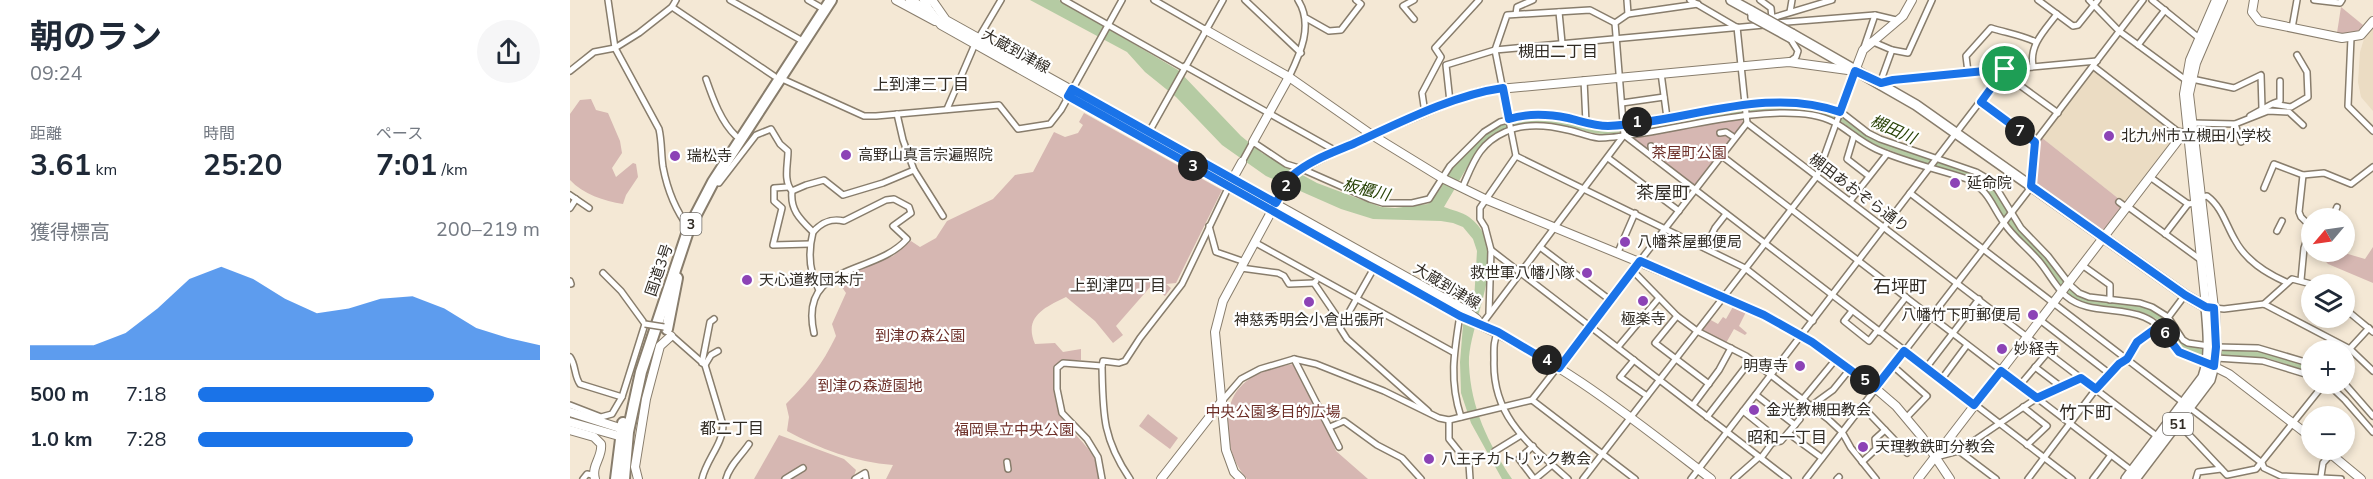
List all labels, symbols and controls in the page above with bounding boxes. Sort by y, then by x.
text: 朝のラン [30,15,162,60]
button: share [477,20,540,83]
street label: 大蔵到津線 [978,24,1054,78]
district label: 槻田二丁目 [1518,41,1598,63]
pin [1979,43,2030,94]
icon: arrive [1988,52,2021,85]
text: 09:24 [30,60,83,87]
district label: 上到津三丁目 [873,74,969,96]
pin: 1 [1622,107,1652,137]
water label: 槻田川 [1867,110,1921,151]
text: 1 [1632,111,1642,133]
pin: 7 [2005,116,2035,146]
text: 7 [2015,120,2025,142]
text: 距離 [30,123,62,145]
text: 時間 [203,123,235,145]
text: ペース [376,123,423,145]
place label: 北九州市立槻田小学校 [2121,126,2271,146]
marker: 北九州市立槻田小学校 [2102,129,2116,143]
park label: 茶屋町公園 [1651,143,1727,163]
text: 3.61 [30,145,91,186]
text: 25:20 [203,145,282,186]
text: 7:01 [376,145,437,186]
place label: 高野山真言宗遍照院 [858,145,993,165]
place label: 瑞松寺 [687,146,732,166]
marker: 高野山真言宗遍照院 [839,148,853,162]
marker: 瑞松寺 [668,149,682,163]
street label: 槻田あおぞら通り [1805,149,1913,237]
pin: 3 [1178,151,1208,181]
text: 3 [1188,155,1198,177]
text: km [91,159,117,181]
text: /km [437,159,468,181]
pin: 2 [1271,171,1301,201]
place label: 延命院 [1967,173,2012,193]
water label: 板櫃川 [1340,174,1394,207]
text: 2 [1281,175,1291,197]
marker: 延命院 [1948,176,1962,190]
district label: 茶屋町 [1636,181,1690,205]
north arrow [2301,208,2355,262]
map controls [2301,208,2355,460]
road number: 3 [680,213,702,235]
text: 200–219 m [436,216,540,243]
text: 獲得標高 [30,219,110,246]
place label: 八幡茶屋郵便局 [1637,232,1742,252]
marker: 八幡茶屋郵便局 [1618,235,1632,249]
street label: 国道3号 [641,241,677,299]
street label: 大蔵到津線 [1410,258,1484,314]
place label: 救世軍八幡小隊 [1470,263,1575,283]
marker: 救世軍八幡小隊 [1580,266,1594,280]
place label: 天心道教団本庁 [759,270,864,290]
marker: 天心道教団本庁 [740,273,754,287]
button: layers [2301,274,2355,328]
district label: 上到津四丁目 [1070,275,1166,297]
district label: 石坪町 [1873,275,1927,299]
marker: 極楽寺 [1636,294,1650,308]
marker: 神慈秀明会小倉出張所 [1302,295,1316,309]
place label: 八幡竹下町郵便局 [1901,305,2021,325]
marker: 八幡竹下町郵便局 [2026,308,2040,322]
place label: 極楽寺 [1620,309,1666,329]
place label: 神慈秀明会小倉出張所 [1234,310,1384,330]
pin: 6 [2150,318,2180,348]
text: 6 [2160,322,2170,344]
park label: 到津の森公園 [875,326,965,346]
place label: 妙経寺 [2014,339,2059,359]
button: + [2301,340,2355,394]
marker: 妙経寺 [1995,342,2009,356]
pin: 4 [1532,345,1562,375]
text: 4 [1542,349,1552,371]
place label: 明専寺 [1743,356,1788,376]
marker: 明専寺 [1793,359,1807,373]
pin: 5 [1850,365,1880,395]
text: 5 [1860,369,1870,391]
park label: 到津の森遊園地 [817,376,923,396]
text: 500 m [30,381,89,408]
text: 7:18 [126,381,167,408]
place label: 金光教槻田教会 [1766,400,1871,420]
district label: 竹下町 [2059,401,2113,425]
park label: 中央公園多目的広場 [1205,402,1341,422]
marker: 金光教槻田教会 [1747,403,1761,417]
button: − [2301,406,2355,460]
road number: 51 [2163,413,2193,435]
district label: 都二丁目 [700,418,764,440]
park label: 福岡県立中央公園 [954,420,1074,440]
text: 1.0 km [30,426,93,453]
text: 7:28 [126,426,167,453]
district label: 昭和一丁目 [1747,427,1827,449]
place label: 天理教鉄町分教会 [1875,437,1995,457]
marker: 天理教鉄町分教会 [1856,440,1870,454]
place label: 八王子カトリック教会 [1441,449,1591,469]
marker: 八王子カトリック教会 [1422,452,1436,466]

